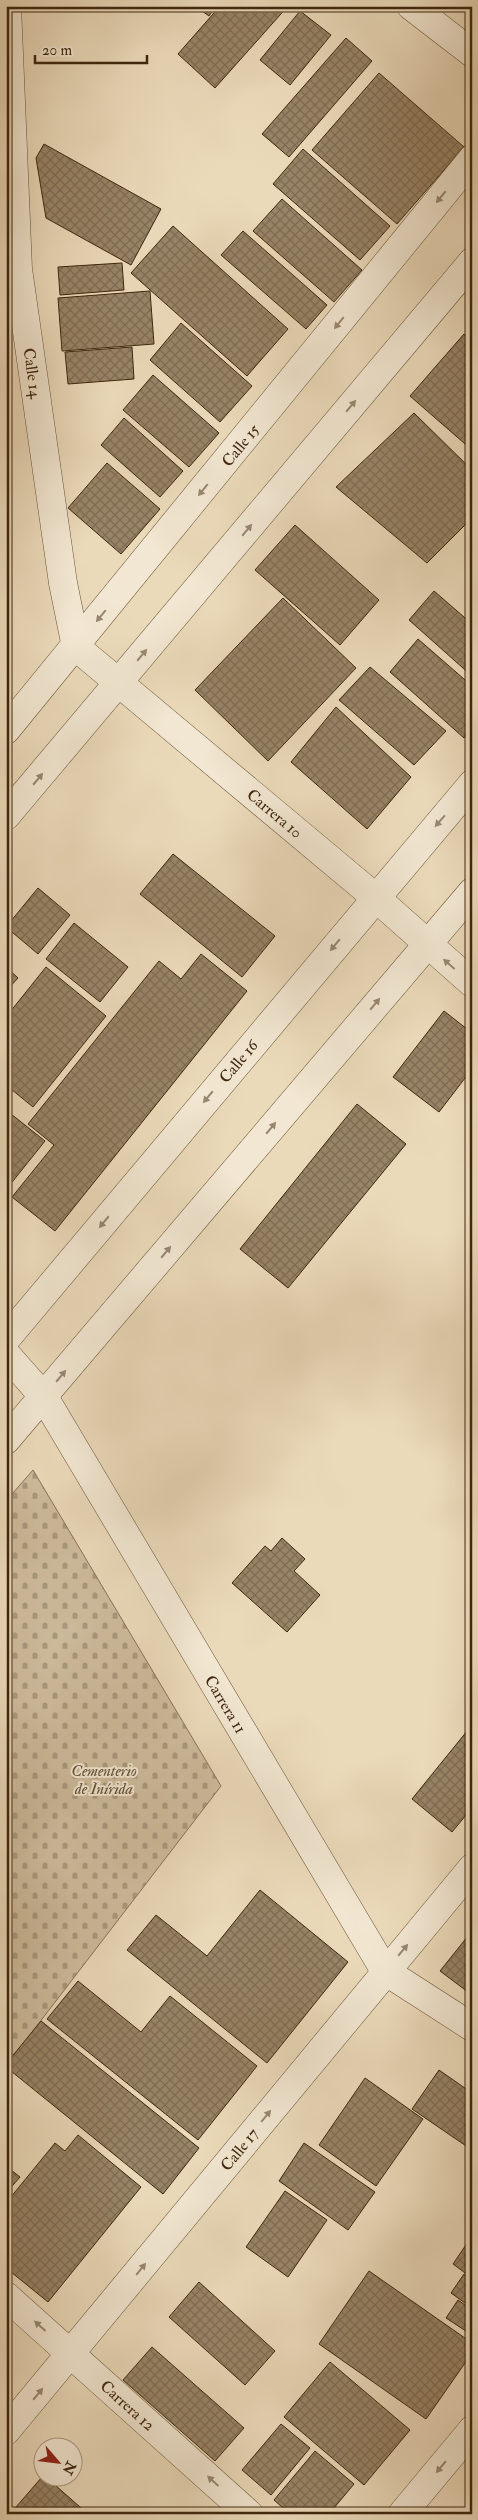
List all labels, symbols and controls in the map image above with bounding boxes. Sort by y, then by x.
scale bar [35,32,148,64]
text: 20 m [42,41,72,60]
one-way arrow [436,190,447,203]
one-way arrow [333,316,344,329]
street label: Calle 14 [19,347,46,401]
one-way arrow [345,400,357,412]
street label: Calle 15 [218,420,264,471]
one-way arrow [198,483,209,496]
one-way arrow [241,524,252,537]
one-way arrow [95,609,106,622]
one-way arrow [137,649,148,662]
one-way arrow [32,773,43,786]
street label: Carrera 10 [242,785,306,843]
one-way arrow [434,815,446,827]
one-way arrow [329,939,340,952]
one-way arrow [443,958,456,969]
one-way arrow [370,997,381,1010]
street label: Calle 16 [215,1035,263,1087]
one-way arrow [203,1090,214,1103]
one-way arrow [265,1122,276,1135]
one-way arrow [99,1215,110,1228]
one-way arrow [160,1246,171,1259]
one-way arrow [55,1371,67,1383]
street label: Carrera 11 [200,1672,250,1737]
park label: Cementerio de Inírida [71,1761,137,1799]
one-way arrow [397,1943,408,1956]
one-way arrow [261,2110,272,2123]
street label: Calle 17 [216,2124,264,2175]
one-way arrow [136,2262,147,2275]
one-way arrow [34,2321,46,2332]
street label: Carrera 12 [96,2376,159,2435]
one-way arrow [32,2388,43,2401]
north arrow [32,2438,82,2488]
text: N [58,2457,80,2478]
one-way arrow [435,2461,446,2474]
one-way arrow [208,2475,220,2487]

